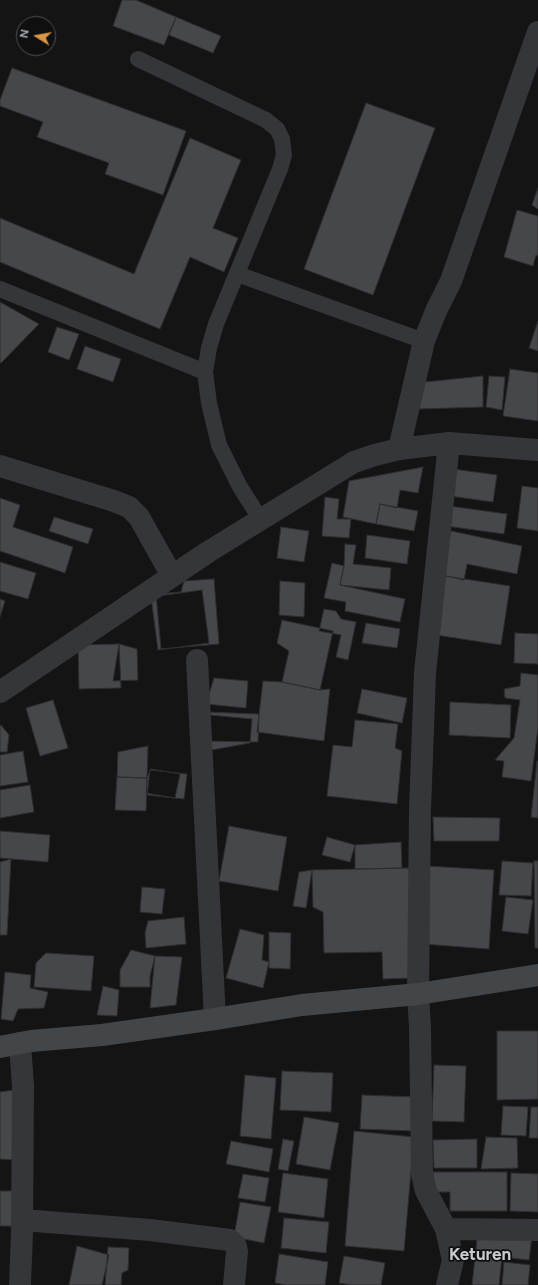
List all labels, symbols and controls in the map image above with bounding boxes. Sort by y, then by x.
north arrow [16,16,56,56]
text: N [18,28,32,39]
district label: Keturen [449,1245,511,1265]

